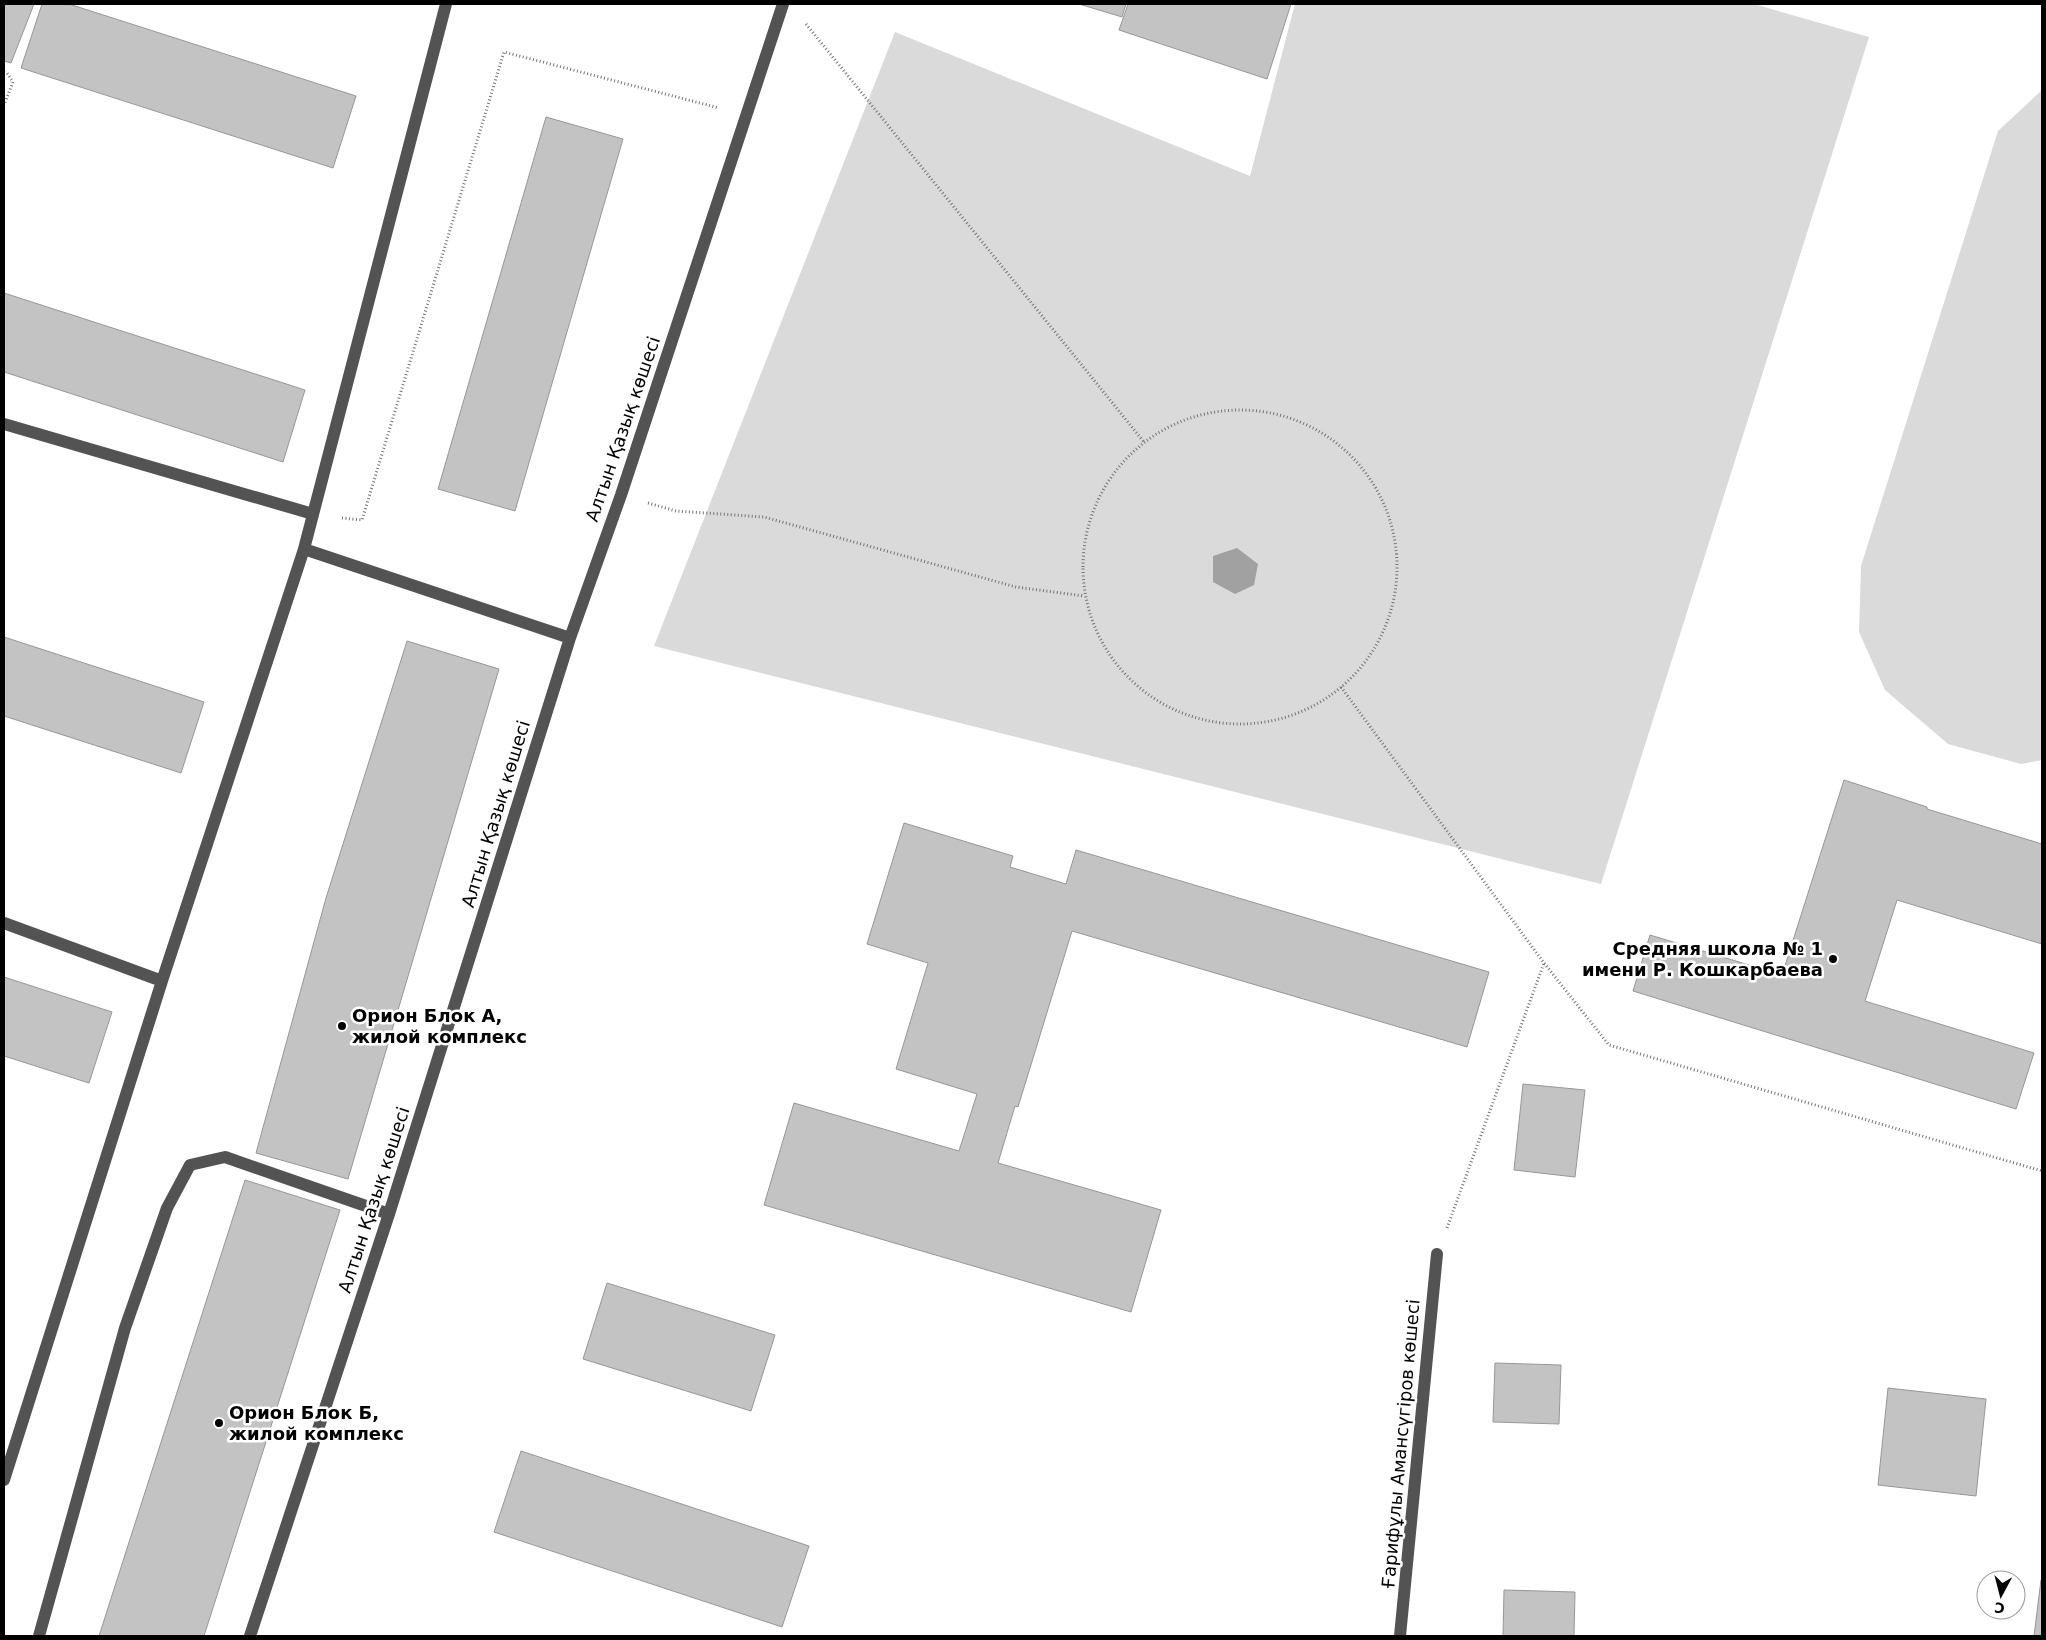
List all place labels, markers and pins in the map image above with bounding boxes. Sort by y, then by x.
place label: Средняя школа № 1 имени Р. Кошкарбаева [1582,938,1823,980]
marker: Средняя школа № 1 имени Р. Кошкарбаева [1827,953,1839,965]
place label: Орион Блок А, жилой комплекс [352,1005,527,1047]
marker: Орион Блок А, жилой комплекс [336,1020,348,1032]
place label: Орион Блок Б, жилой комплекс [229,1402,404,1444]
marker: Орион Блок Б, жилой комплекс [213,1417,225,1429]

